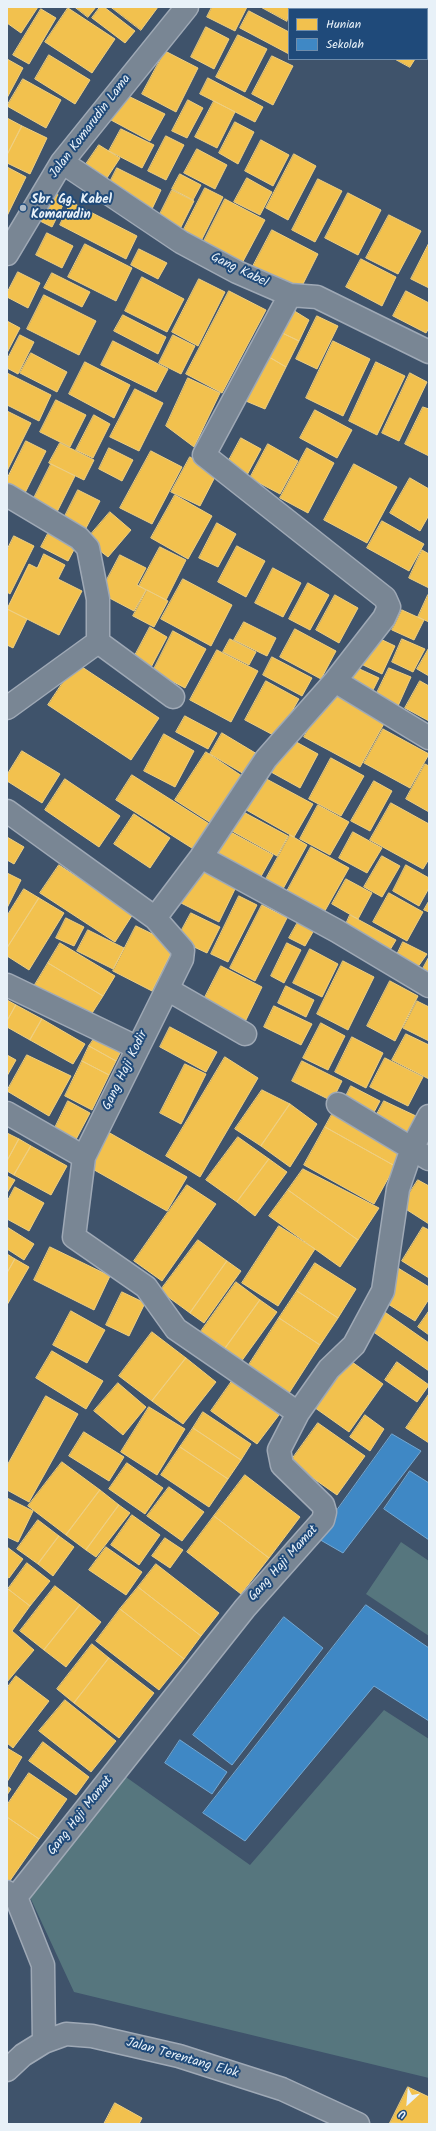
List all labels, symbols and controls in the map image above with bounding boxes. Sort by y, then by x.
legend [288,8,428,60]
text: Hunian [326,15,361,34]
text: Sekolah [326,35,364,54]
street label: Jalan Komarudin Lama [47,72,135,182]
place label: Sbr. Gg. Kabel Komarudin [31,193,112,224]
marker: Sbr. Gg. Kabel Komarudin [18,203,28,213]
street label: Gang Kabel [208,250,270,292]
street label: Gang Haji Kodir [100,1029,152,1113]
street label: Gang Haji Mamat [246,1523,322,1605]
street label: Gang Haji Mamat [45,1773,117,1859]
street label: Jalan Terentang Elok [124,2036,240,2082]
north arrow [388,2083,428,2123]
text: U [396,2104,410,2123]

